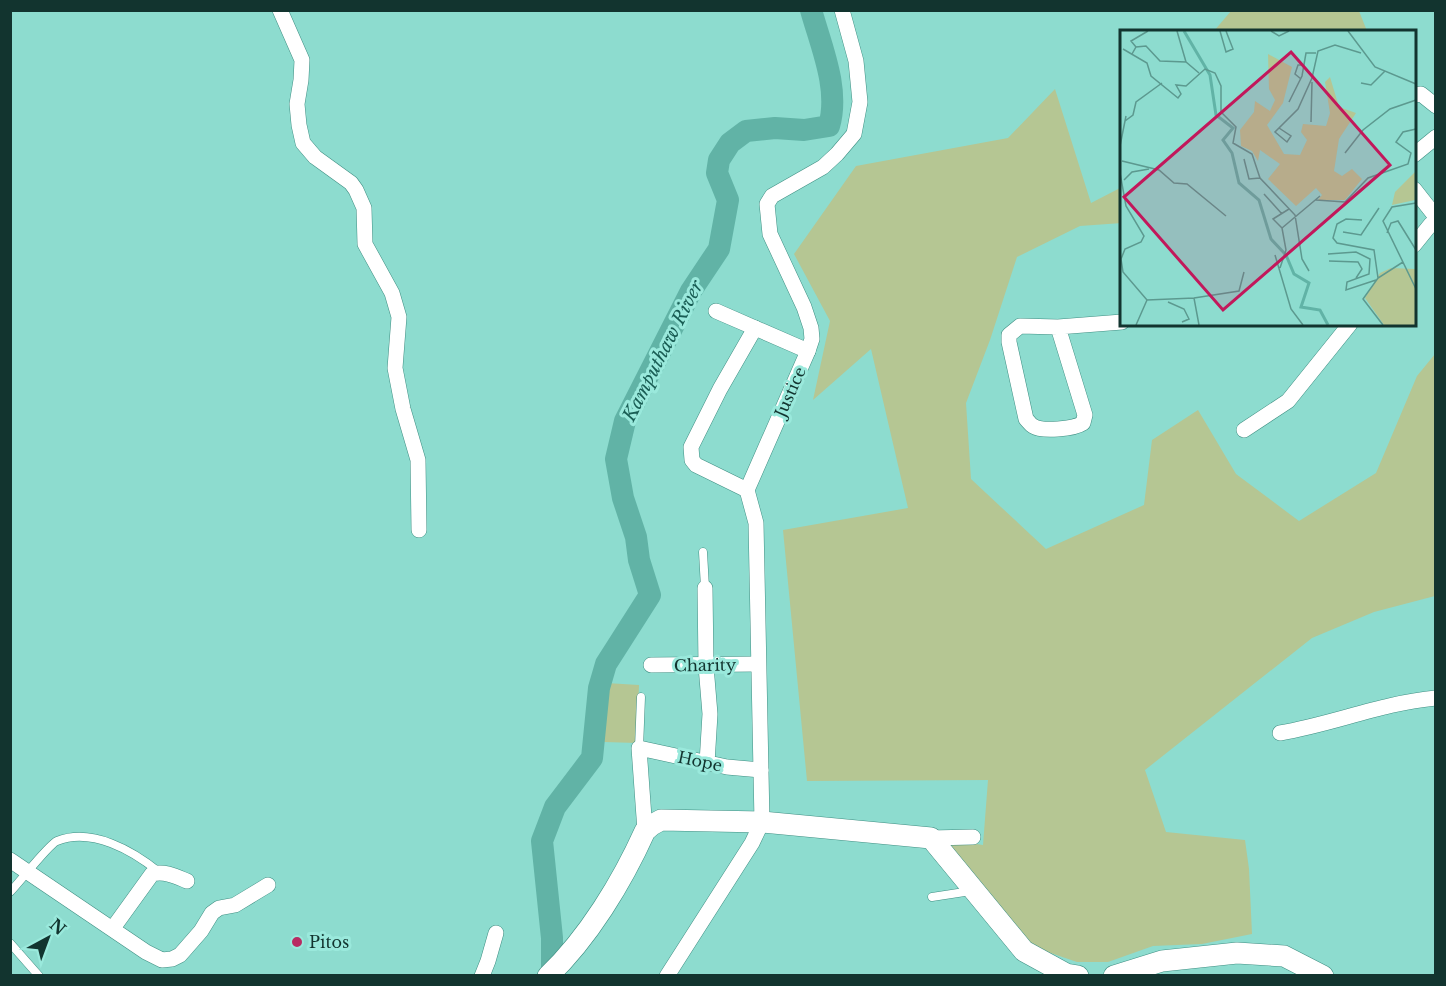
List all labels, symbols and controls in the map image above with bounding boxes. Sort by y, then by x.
inset map [1120,30,1416,326]
water label: Kamputhaw River [618,276,708,426]
street label: Justice [769,364,810,422]
street label: Charity [674,654,737,676]
street label: Hope [676,747,724,775]
north arrow [18,908,78,968]
text: N [46,914,70,939]
place label: Pitos [309,932,349,952]
marker: Pitos [290,935,304,949]

